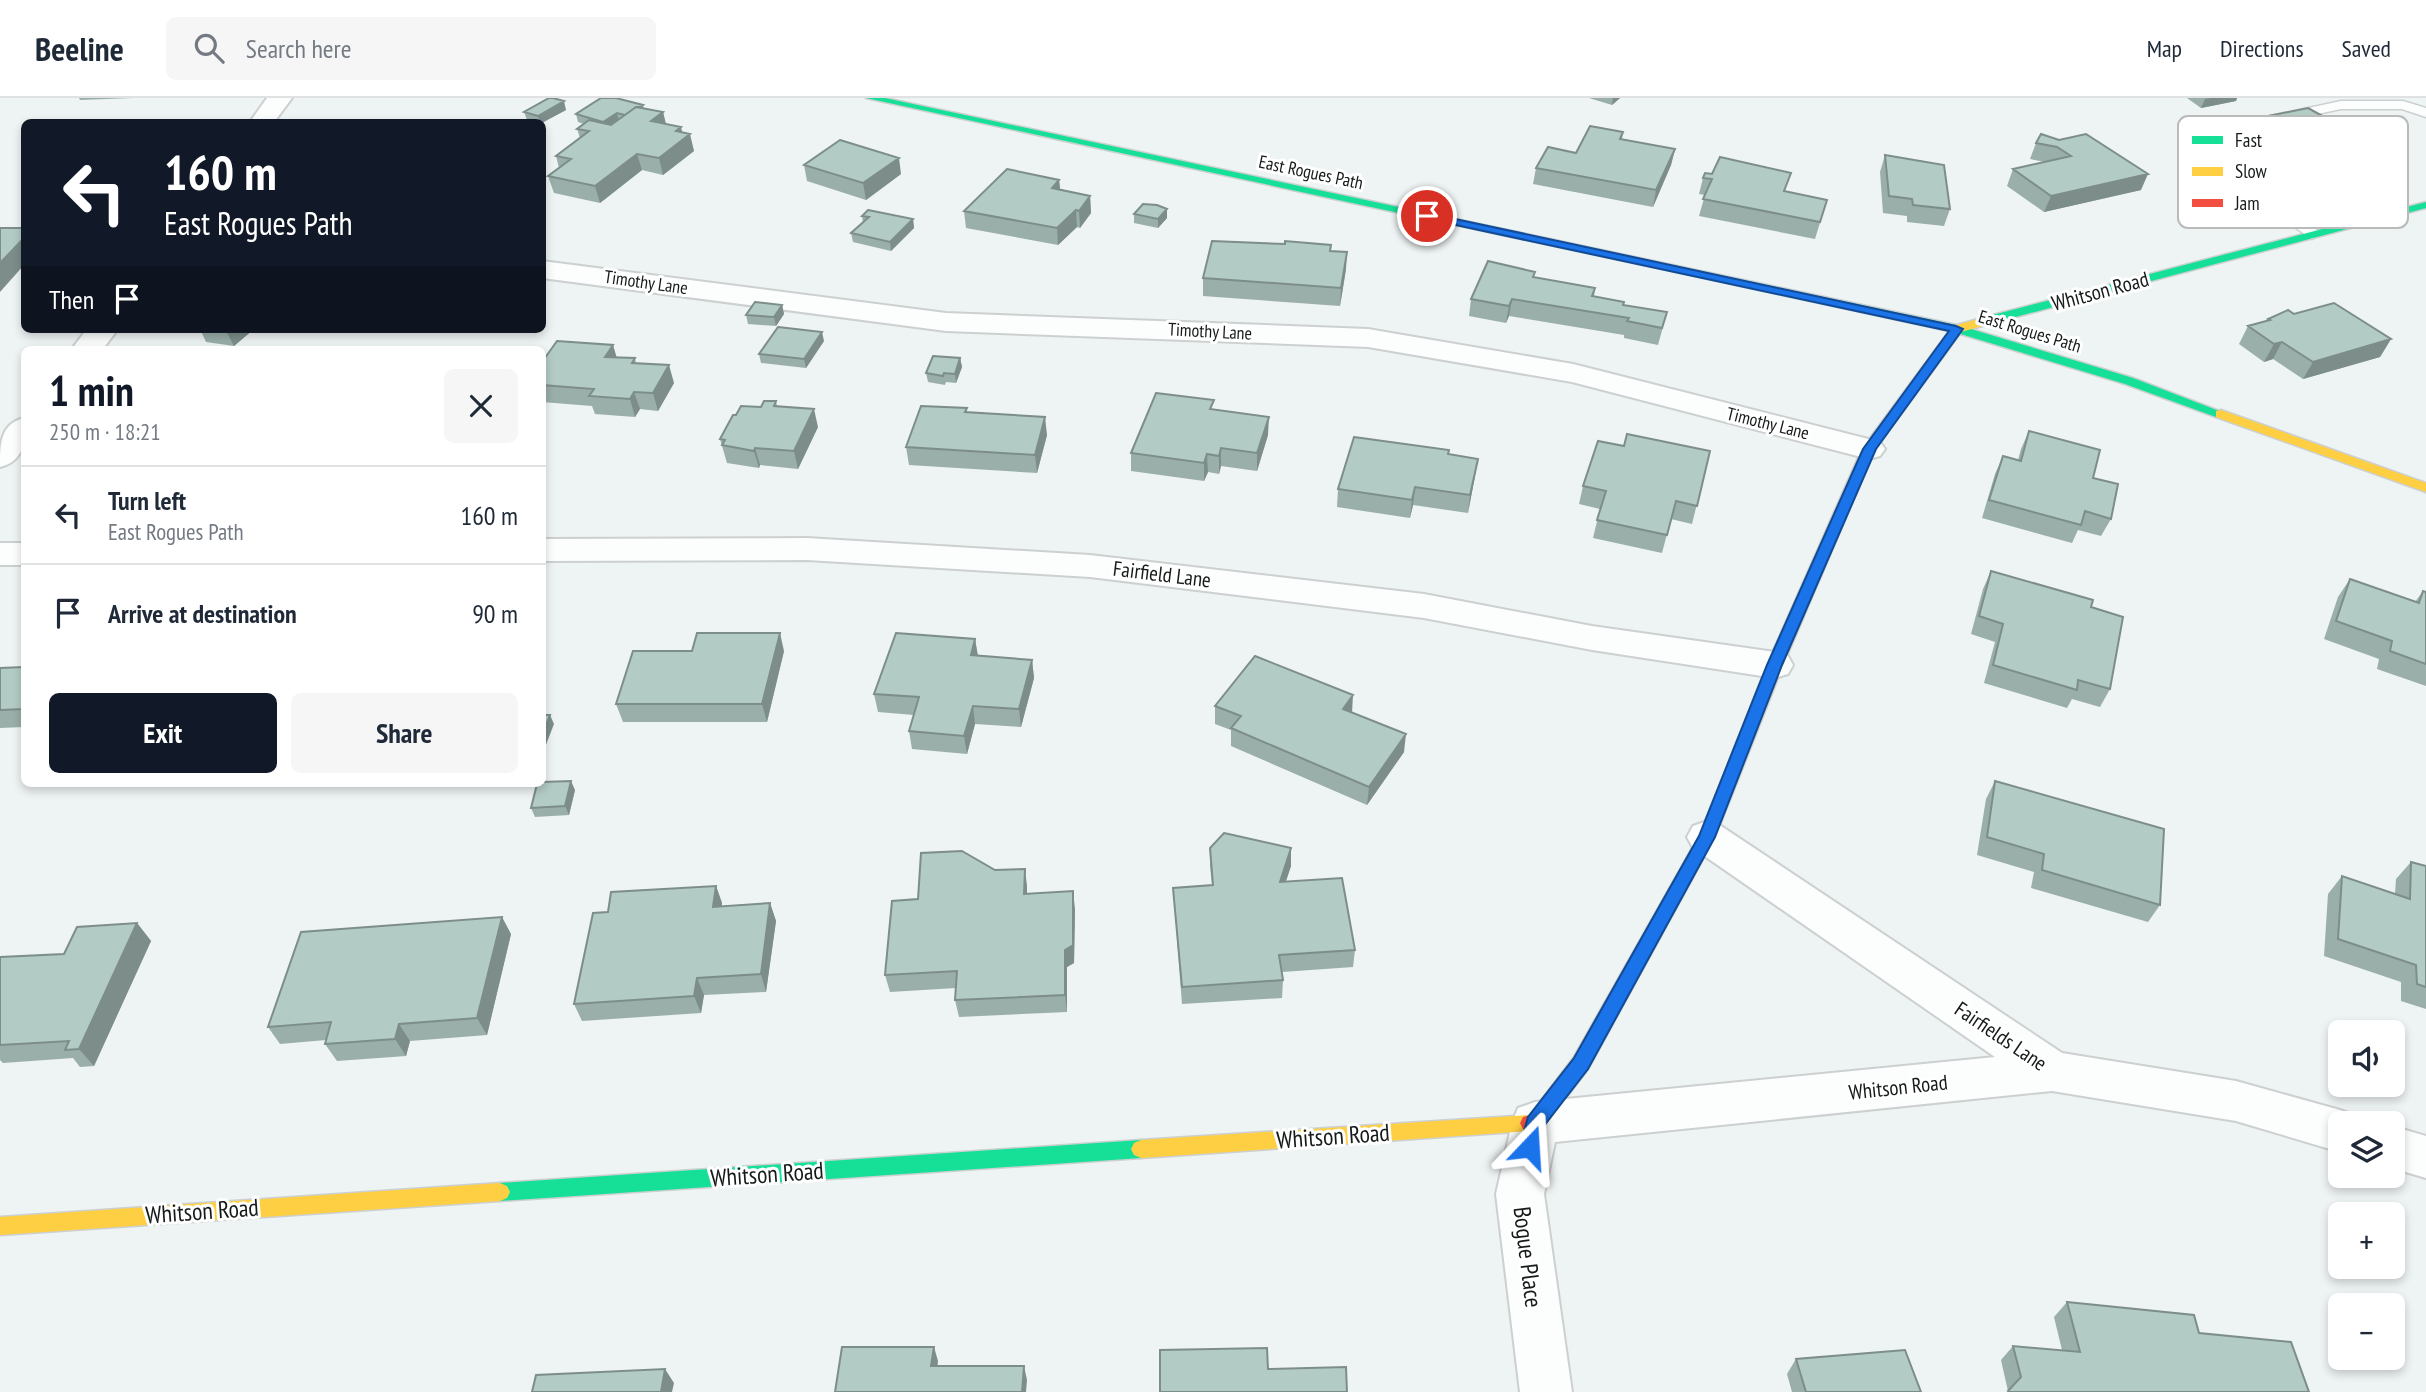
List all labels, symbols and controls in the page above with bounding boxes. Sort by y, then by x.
search box [166,17,656,80]
text: Beeline [35,27,124,70]
icon: search [190,29,228,67]
text: Search here [246,32,351,65]
text: Map [2147,33,2182,64]
text: Directions [2220,33,2304,64]
text: Saved [2342,33,2391,64]
legend [2178,116,2408,228]
text: Fast [2235,128,2263,152]
text: 160 m [164,140,277,204]
icon: left [49,147,140,238]
street label: East Rogues Path [1257,150,1365,194]
text: Slow [2235,159,2268,183]
pin [1397,186,1457,246]
text: Jam [2234,191,2260,215]
icon: arrive [1408,197,1446,235]
text: East Rogues Path [164,202,353,244]
street label: Timothy Lane [603,265,689,299]
street label: Whitson Road [2049,265,2151,317]
icon: arrive [108,280,146,318]
text: Then [49,283,94,316]
street label: East Rogues Path [1976,304,2084,358]
street label: Timothy Lane [1167,317,1253,345]
text: 1 min [49,363,134,418]
button: close [444,369,518,443]
street label: Timothy Lane [1724,402,1812,444]
text: 250 m · 18:21 [49,417,161,446]
text: Turn left [108,484,186,517]
icon: left [49,496,87,534]
text: 160 m [460,499,518,532]
text: East Rogues Path [108,517,244,546]
street label: Fairfield Lane [1112,555,1212,593]
icon: arrive [49,594,87,632]
text: Arrive at destination [108,597,297,630]
text: 90 m [472,597,518,630]
button: Exit [49,693,277,773]
button: Share [291,693,518,773]
street label: Fairfields Lane [1950,995,2052,1077]
map controls [2328,1020,2405,1370]
button: sound [2328,1020,2405,1097]
street label: Whitson Road [1847,1068,1949,1106]
position arrow [1493,1110,1567,1184]
button: layers [2328,1111,2405,1188]
street label: Whitson Road [1275,1117,1391,1155]
street label: Whitson Road [709,1155,825,1193]
street label: Whitson Road [144,1192,260,1230]
button: + [2328,1202,2405,1279]
street label: Bogue Place [1506,1205,1550,1309]
button: − [2328,1293,2405,1370]

